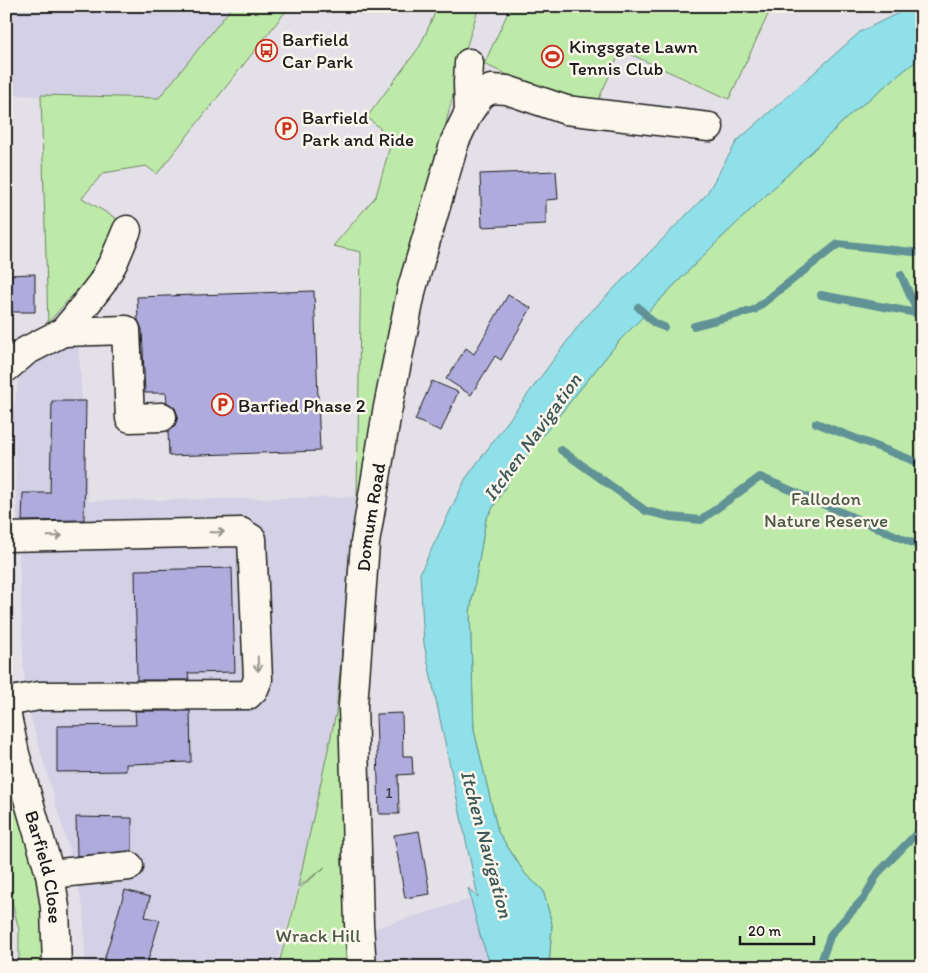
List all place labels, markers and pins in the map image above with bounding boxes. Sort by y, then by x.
place label: Barfield Car Park [282,28,353,73]
place label: Kingsgate Lawn Tennis Club [569,35,698,80]
bus stop icon: Barfield Car Park [254,38,278,62]
sports icon: Kingsgate Lawn Tennis Club [541,45,565,69]
place label: Barfield Park and Ride [302,106,414,151]
parking icon: Barfield Park and Ride [274,116,298,140]
parking icon: Barfied Phase 2 [210,393,234,417]
place label: Barfied Phase 2 [238,394,366,417]

